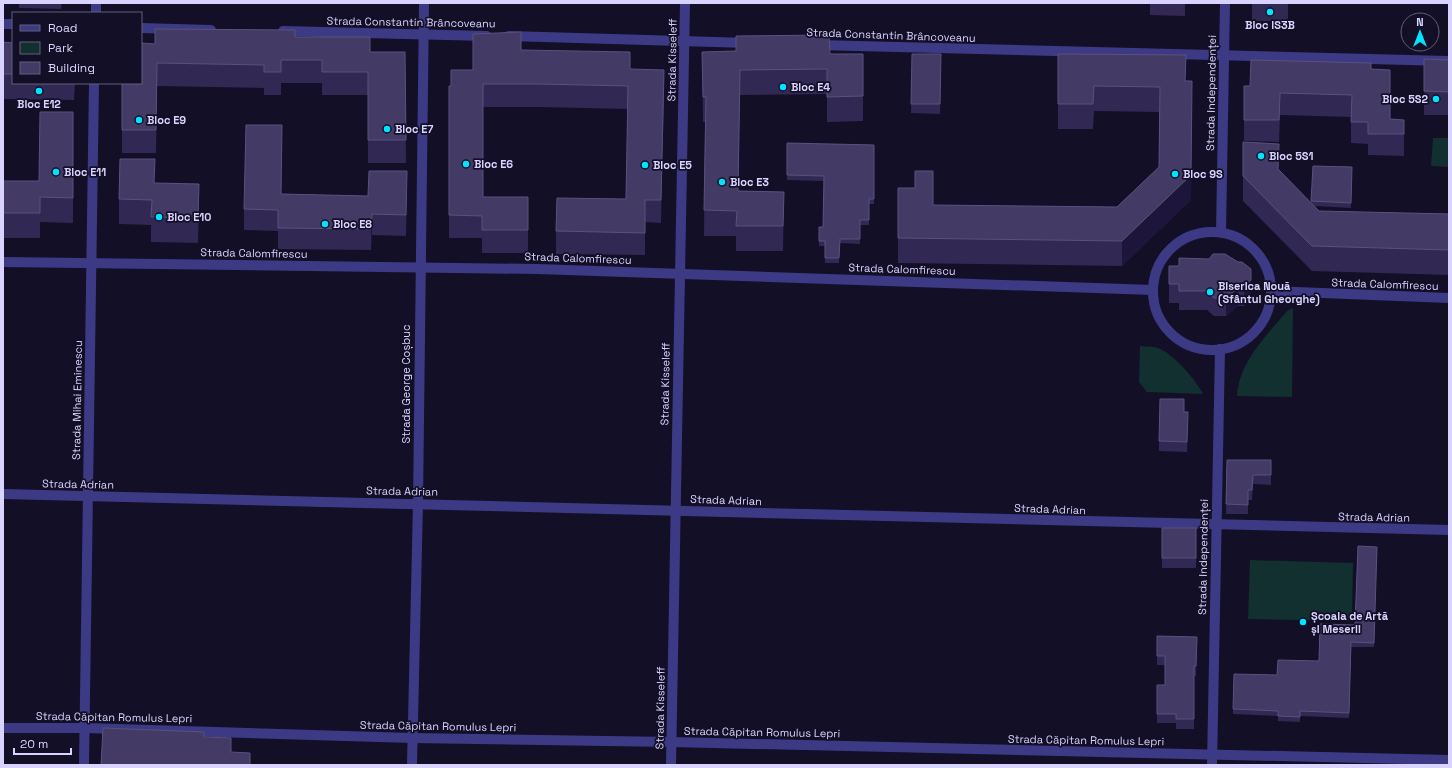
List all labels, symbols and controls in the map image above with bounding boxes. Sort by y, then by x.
marker: Bloc IS3B [1265,7,1275,17]
legend [12,12,142,84]
north arrow [1400,12,1440,52]
street label: Strada Constantin Brâncoveanu [326,14,496,30]
text: N [1416,15,1424,29]
street label: Strada Kisseleff [664,18,680,102]
place label: Bloc IS3B [1245,18,1295,32]
text: Road [48,20,77,36]
street label: Strada Constantin Brâncoveanu [806,25,976,45]
street label: Strada Independenței [1203,35,1219,151]
text: Park [48,40,73,56]
text: Building [48,60,95,76]
place label: Bloc E4 [791,80,830,94]
marker: Bloc E4 [778,82,788,92]
marker: Bloc E12 [34,86,44,96]
place label: Bloc 5S2 [1382,92,1428,106]
marker: Bloc 5S2 [1431,94,1441,104]
place label: Bloc E12 [17,97,61,111]
place label: Bloc E9 [147,113,186,127]
marker: Bloc E9 [134,115,144,125]
place label: Bloc E7 [395,122,433,136]
marker: Bloc E7 [382,124,392,134]
place label: Bloc 5S1 [1269,149,1313,163]
marker: Bloc 5S1 [1256,151,1266,161]
place label: Bloc E6 [474,157,513,171]
place label: Bloc E5 [653,158,692,172]
marker: Bloc E6 [461,159,471,169]
marker: Bloc E5 [640,160,650,170]
place label: Bloc E11 [64,165,106,179]
marker: Bloc E11 [51,167,61,177]
place label: Bloc 9S [1183,167,1223,181]
marker: Bloc 9S [1170,169,1180,179]
place label: Bloc E3 [730,175,769,189]
marker: Bloc E3 [717,177,727,187]
place label: Bloc E10 [167,210,211,224]
marker: Bloc E10 [154,212,164,222]
place label: Bloc E8 [333,217,372,231]
marker: Bloc E8 [320,219,330,229]
street label: Strada Calomfirescu [200,245,308,261]
street label: Strada Calomfirescu [524,249,632,267]
street label: Strada Calomfirescu [848,260,956,278]
street label: Strada Calomfirescu [1331,275,1439,293]
place label: Biserica Nouă (Sfântul Gheorghe) [1218,279,1320,307]
marker: Biserica Nouă (Sfântul Gheorghe) [1205,287,1215,297]
street label: Strada George Coșbuc [399,324,413,444]
street label: Strada Mihai Eminescu [69,340,85,460]
street label: Strada Kisseleff [657,342,673,426]
street label: Strada Adrian [42,476,114,492]
street label: Strada Adrian [366,483,438,499]
street label: Strada Adrian [690,492,762,508]
street label: Strada Independenței [1195,499,1211,615]
street label: Strada Adrian [1014,501,1086,517]
street label: Strada Adrian [1338,509,1410,525]
place label: Școala de Artă și Meserii [1311,609,1389,636]
marker: Școala de Artă și Meserii [1298,617,1308,627]
street label: Strada Kisseleff [652,666,668,750]
street label: Strada Căpitan Romulus Lepri [36,709,193,725]
street label: Strada Căpitan Romulus Lepri [360,718,517,734]
street label: Strada Căpitan Romulus Lepri [684,724,841,740]
scale bar [14,730,71,756]
street label: Strada Căpitan Romulus Lepri [1008,732,1165,748]
text: 20 m [20,736,48,752]

